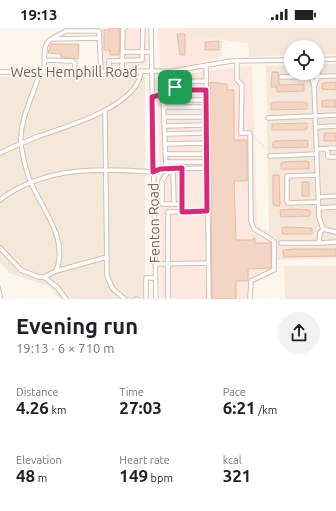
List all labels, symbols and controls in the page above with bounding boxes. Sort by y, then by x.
text: 19:13 [20,6,58,23]
map controls [284,40,324,80]
button: locate [284,40,324,80]
street label: West Hemphill Road [10,64,138,80]
pin [158,70,192,104]
icon: arrive [164,76,186,98]
street label: Fenton Road [145,183,163,263]
button: share [278,312,320,354]
text: Evening run [16,313,138,338]
text: 19:13 · 6 × 710 m [16,341,115,355]
text: Distance [16,386,59,398]
text: Time [119,386,144,398]
text: Pace [223,386,246,398]
text: 4.26 [16,398,49,417]
text: 27:03 [119,398,162,417]
text: 6:21 [223,398,256,417]
text: km [49,404,67,416]
text: /km [256,404,277,416]
text: Elevation [16,454,62,466]
text: Heart rate [119,454,170,466]
text: kcal [223,454,242,466]
text: 48 [16,466,35,485]
text: 149 [119,466,148,485]
text: 321 [223,466,251,485]
text: m [35,472,47,484]
text: bpm [148,472,173,484]

